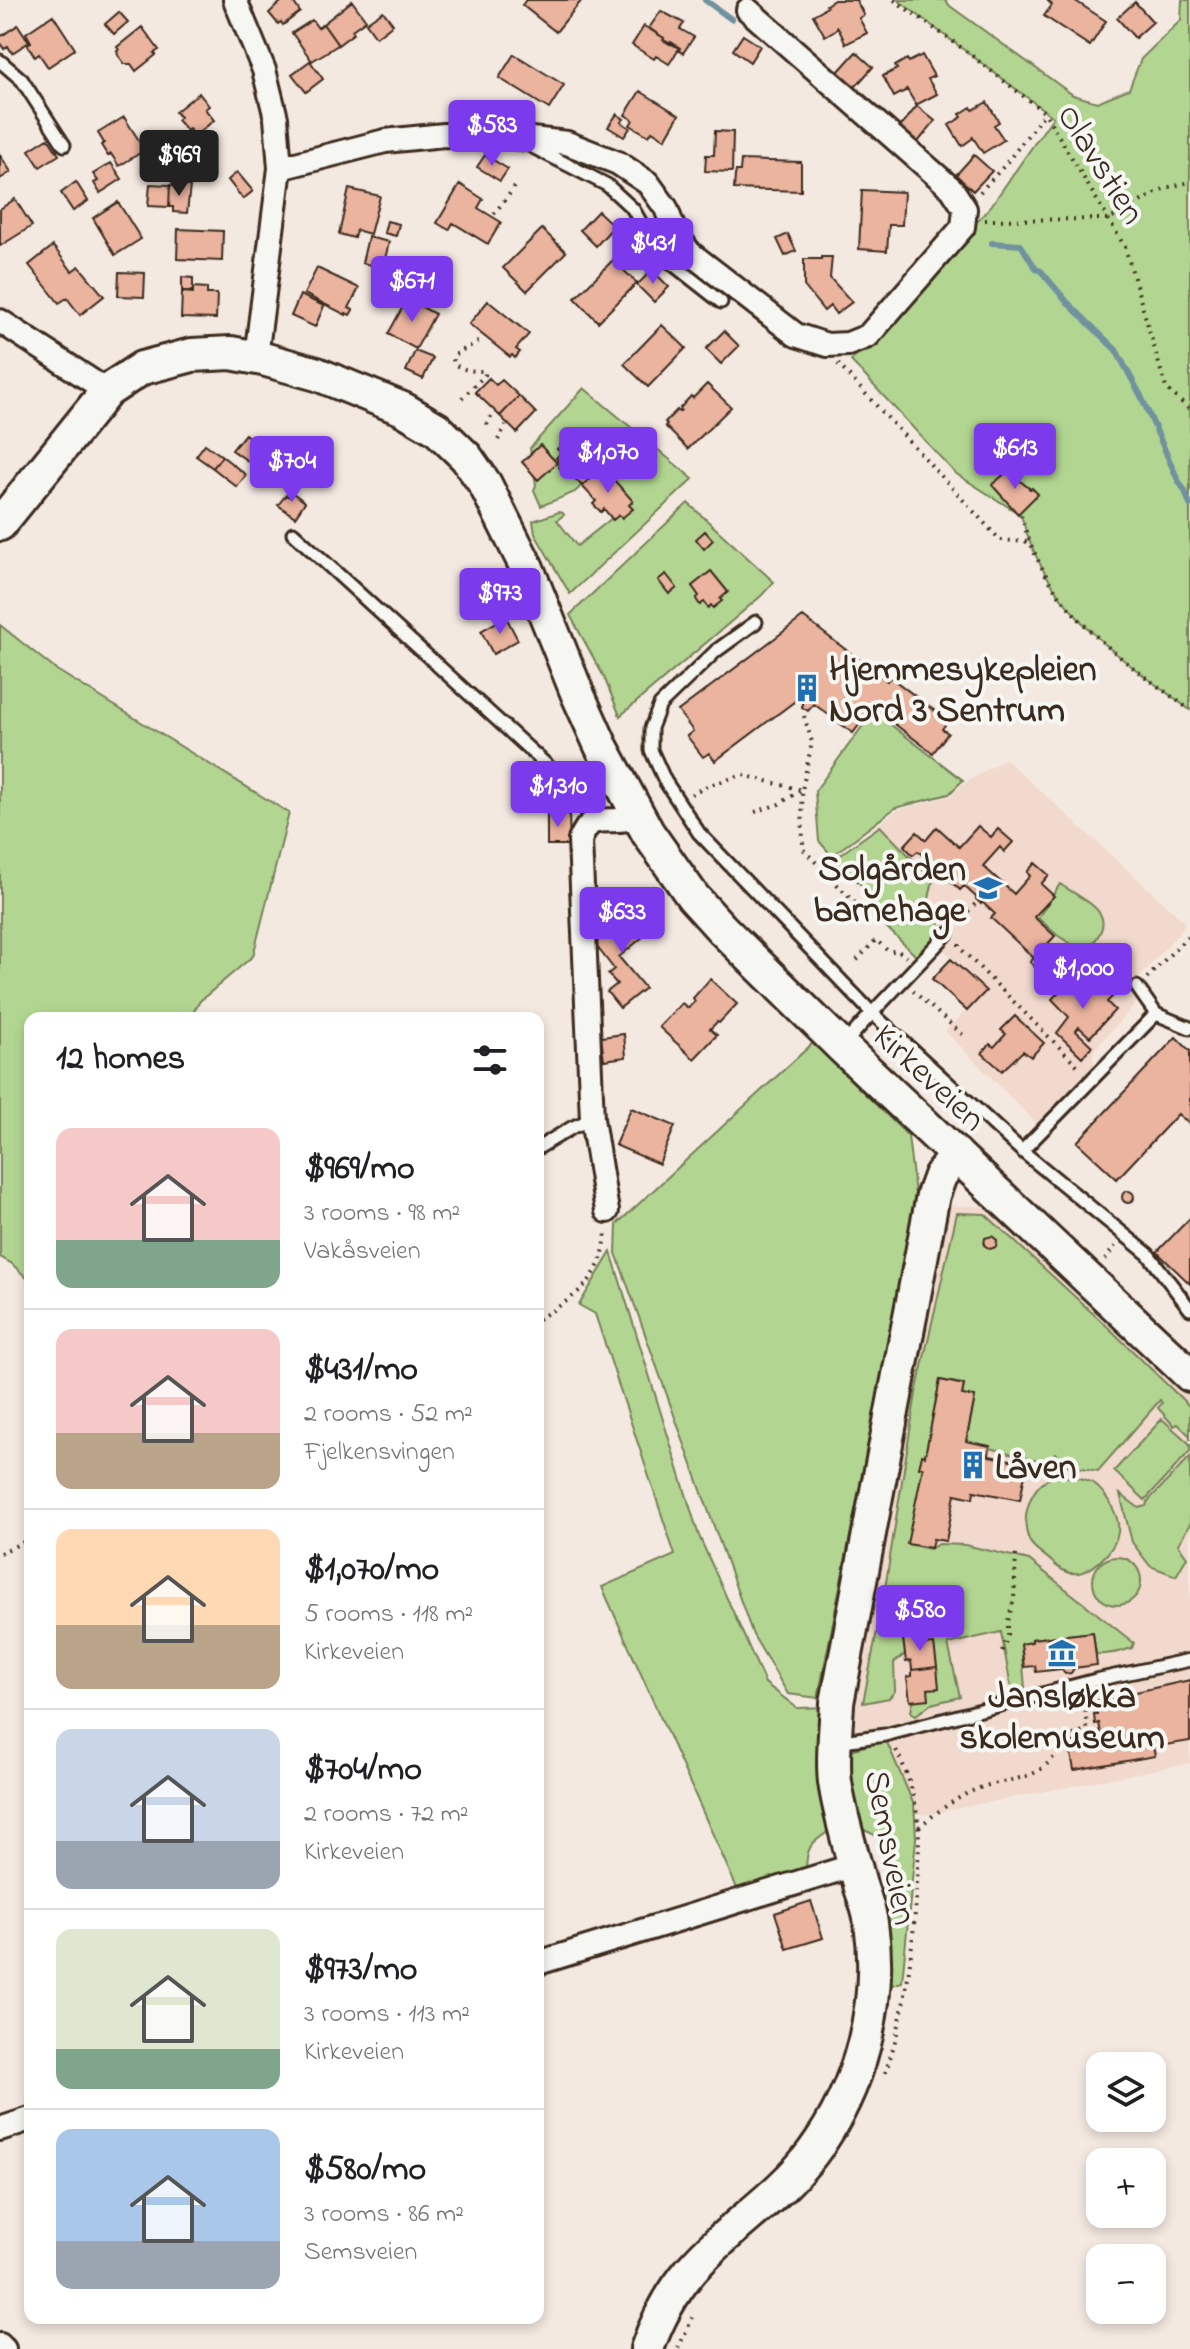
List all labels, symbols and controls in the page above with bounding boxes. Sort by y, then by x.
street label: Olavstien [1041,95,1157,236]
pin: $583 [445,100,539,168]
text: $583 [466,107,518,145]
pin: $969 [132,130,226,198]
text: $969 [158,137,200,175]
pin: $431 [606,218,700,286]
text: $431 [630,225,676,263]
pin: $671 [365,256,459,324]
text: $671 [389,263,435,301]
pin: $613 [968,423,1062,491]
pin: $1,070 [543,427,673,495]
text: $613 [992,430,1038,468]
text: $1,070 [577,434,639,472]
pin: $704 [245,436,339,504]
text: $704 [268,443,316,481]
pin: $973 [453,568,547,636]
text: $973 [477,575,523,613]
place label: Hjemmesykepleien Nord 3 Sentrum [829,645,1097,739]
building icon: Hjemmesykepleien Nord 3 Sentrum [792,673,822,703]
pin: $1,310 [493,761,623,829]
text: $1,310 [529,768,587,806]
place label: Solgården barnehage [814,845,967,940]
school or university icon: Solgården barnehage [973,873,1003,903]
pin: $633 [575,887,669,955]
text: $633 [598,894,646,932]
pin: $1,000 [1018,943,1148,1011]
text: $1,000 [1052,950,1114,988]
street label: Kirkeveien [859,1013,997,1146]
text: 12 homes [56,1035,185,1085]
icon: filters [468,1038,512,1082]
text: $969/mo [304,1145,415,1195]
icon: home [120,1160,216,1256]
text: 3 rooms · 98 m² [304,1195,460,1233]
text: Vakåsveien [304,1233,421,1271]
text: $431/mo [304,1346,418,1396]
icon: home [120,1361,216,1457]
text: 2 rooms · 52 m² [304,1396,473,1434]
text: Fjelkensvingen [304,1434,455,1472]
place label: Låven [995,1443,1077,1496]
building icon: Låven [958,1450,988,1480]
text: $1,070/mo [304,1546,439,1596]
icon: home [120,1561,216,1657]
pin: $580 [873,1585,967,1653]
text: $580 [894,1592,946,1630]
text: 5 rooms · 118 m² [304,1596,473,1634]
text: Kirkeveien [304,1634,404,1672]
museum icon: Jansløkka skolemuseum [1047,1638,1077,1668]
place label: Jansløkka skolemuseum [959,1672,1165,1766]
text: $704/mo [304,1746,422,1796]
icon: home [120,1761,216,1857]
street label: Semsveien [848,1766,930,1930]
text: 2 rooms · 72 m² [304,1796,469,1834]
text: Kirkeveien [304,1834,404,1872]
text: $973/mo [304,1946,417,1996]
icon: home [120,1961,216,2057]
text: 3 rooms · 113 m² [304,1996,470,2034]
text: Kirkeveien [304,2034,404,2072]
map controls [1086,2052,1166,2324]
button: layers [1086,2052,1166,2132]
text: $580/mo [304,2146,426,2196]
button: + [1086,2148,1166,2228]
icon: home [120,2161,216,2257]
text: 3 rooms · 86 m² [304,2196,464,2234]
text: Semsveien [304,2234,417,2272]
button: − [1086,2244,1166,2324]

